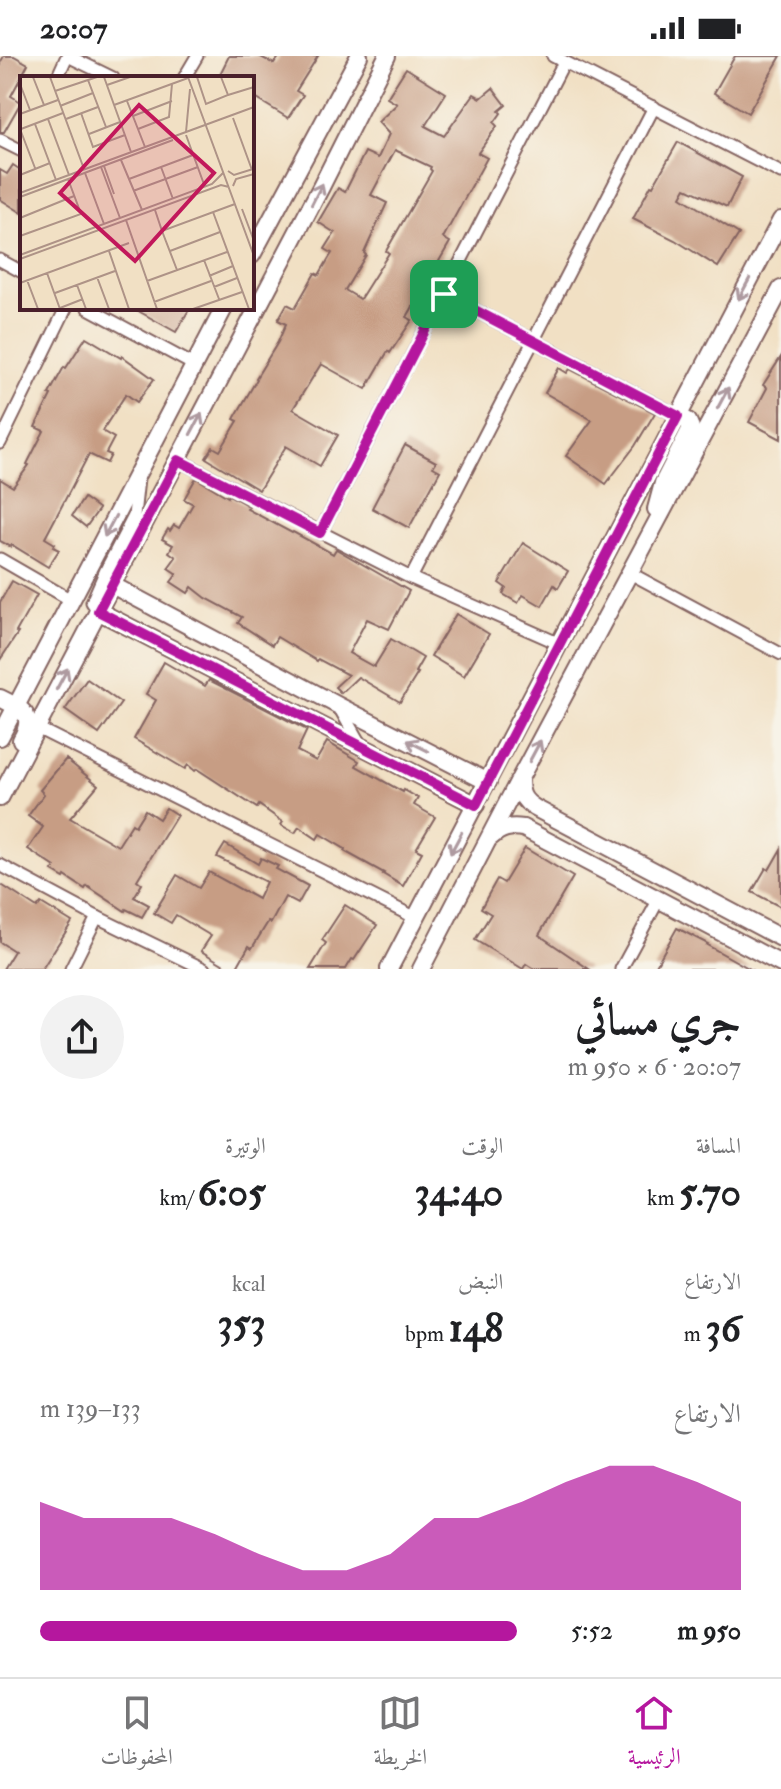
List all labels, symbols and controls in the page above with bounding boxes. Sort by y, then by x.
text: 20:07 [40,10,107,47]
inset map [20,76,254,310]
one-way arrow [310,183,326,207]
pin [410,260,478,328]
icon: arrive [422,272,466,316]
one-way arrow [736,277,752,301]
one-way arrow [715,387,731,410]
one-way arrow [189,413,205,437]
one-way arrow [102,514,118,537]
one-way arrow [55,668,71,692]
one-way arrow [407,738,431,754]
one-way arrow [527,740,543,763]
one-way arrow [447,830,463,854]
text: جري مسائي [575,993,741,1048]
button: share [40,995,124,1079]
text: 20:07 · 6 × 950 m [568,1051,741,1083]
text: الوتيرة [225,1132,266,1160]
text: الوقت [461,1132,503,1160]
text: المسافة [696,1132,741,1160]
text: 6:05 [198,1167,266,1218]
text: 34:40 [415,1167,503,1218]
text: 5.70 [679,1167,741,1218]
text: /km [160,1184,198,1212]
text: km [647,1184,679,1212]
text: النبض [458,1268,503,1296]
text: الارتفاع [684,1268,741,1296]
text: kcal [232,1270,266,1298]
text: 353 [217,1298,266,1349]
text: 148 [449,1303,503,1354]
text: 36 [705,1303,741,1354]
text: bpm [405,1320,449,1348]
text: m [684,1320,705,1348]
text: 133–139 m [40,1393,141,1425]
text: الارتفاع [674,1398,741,1430]
text: 5:52 [571,1615,613,1647]
text: 950 m [677,1615,741,1647]
tab: المحفوظات [100,1691,173,1778]
tab: الخريطة [374,1691,427,1778]
tab: الرئيسية [628,1691,681,1778]

